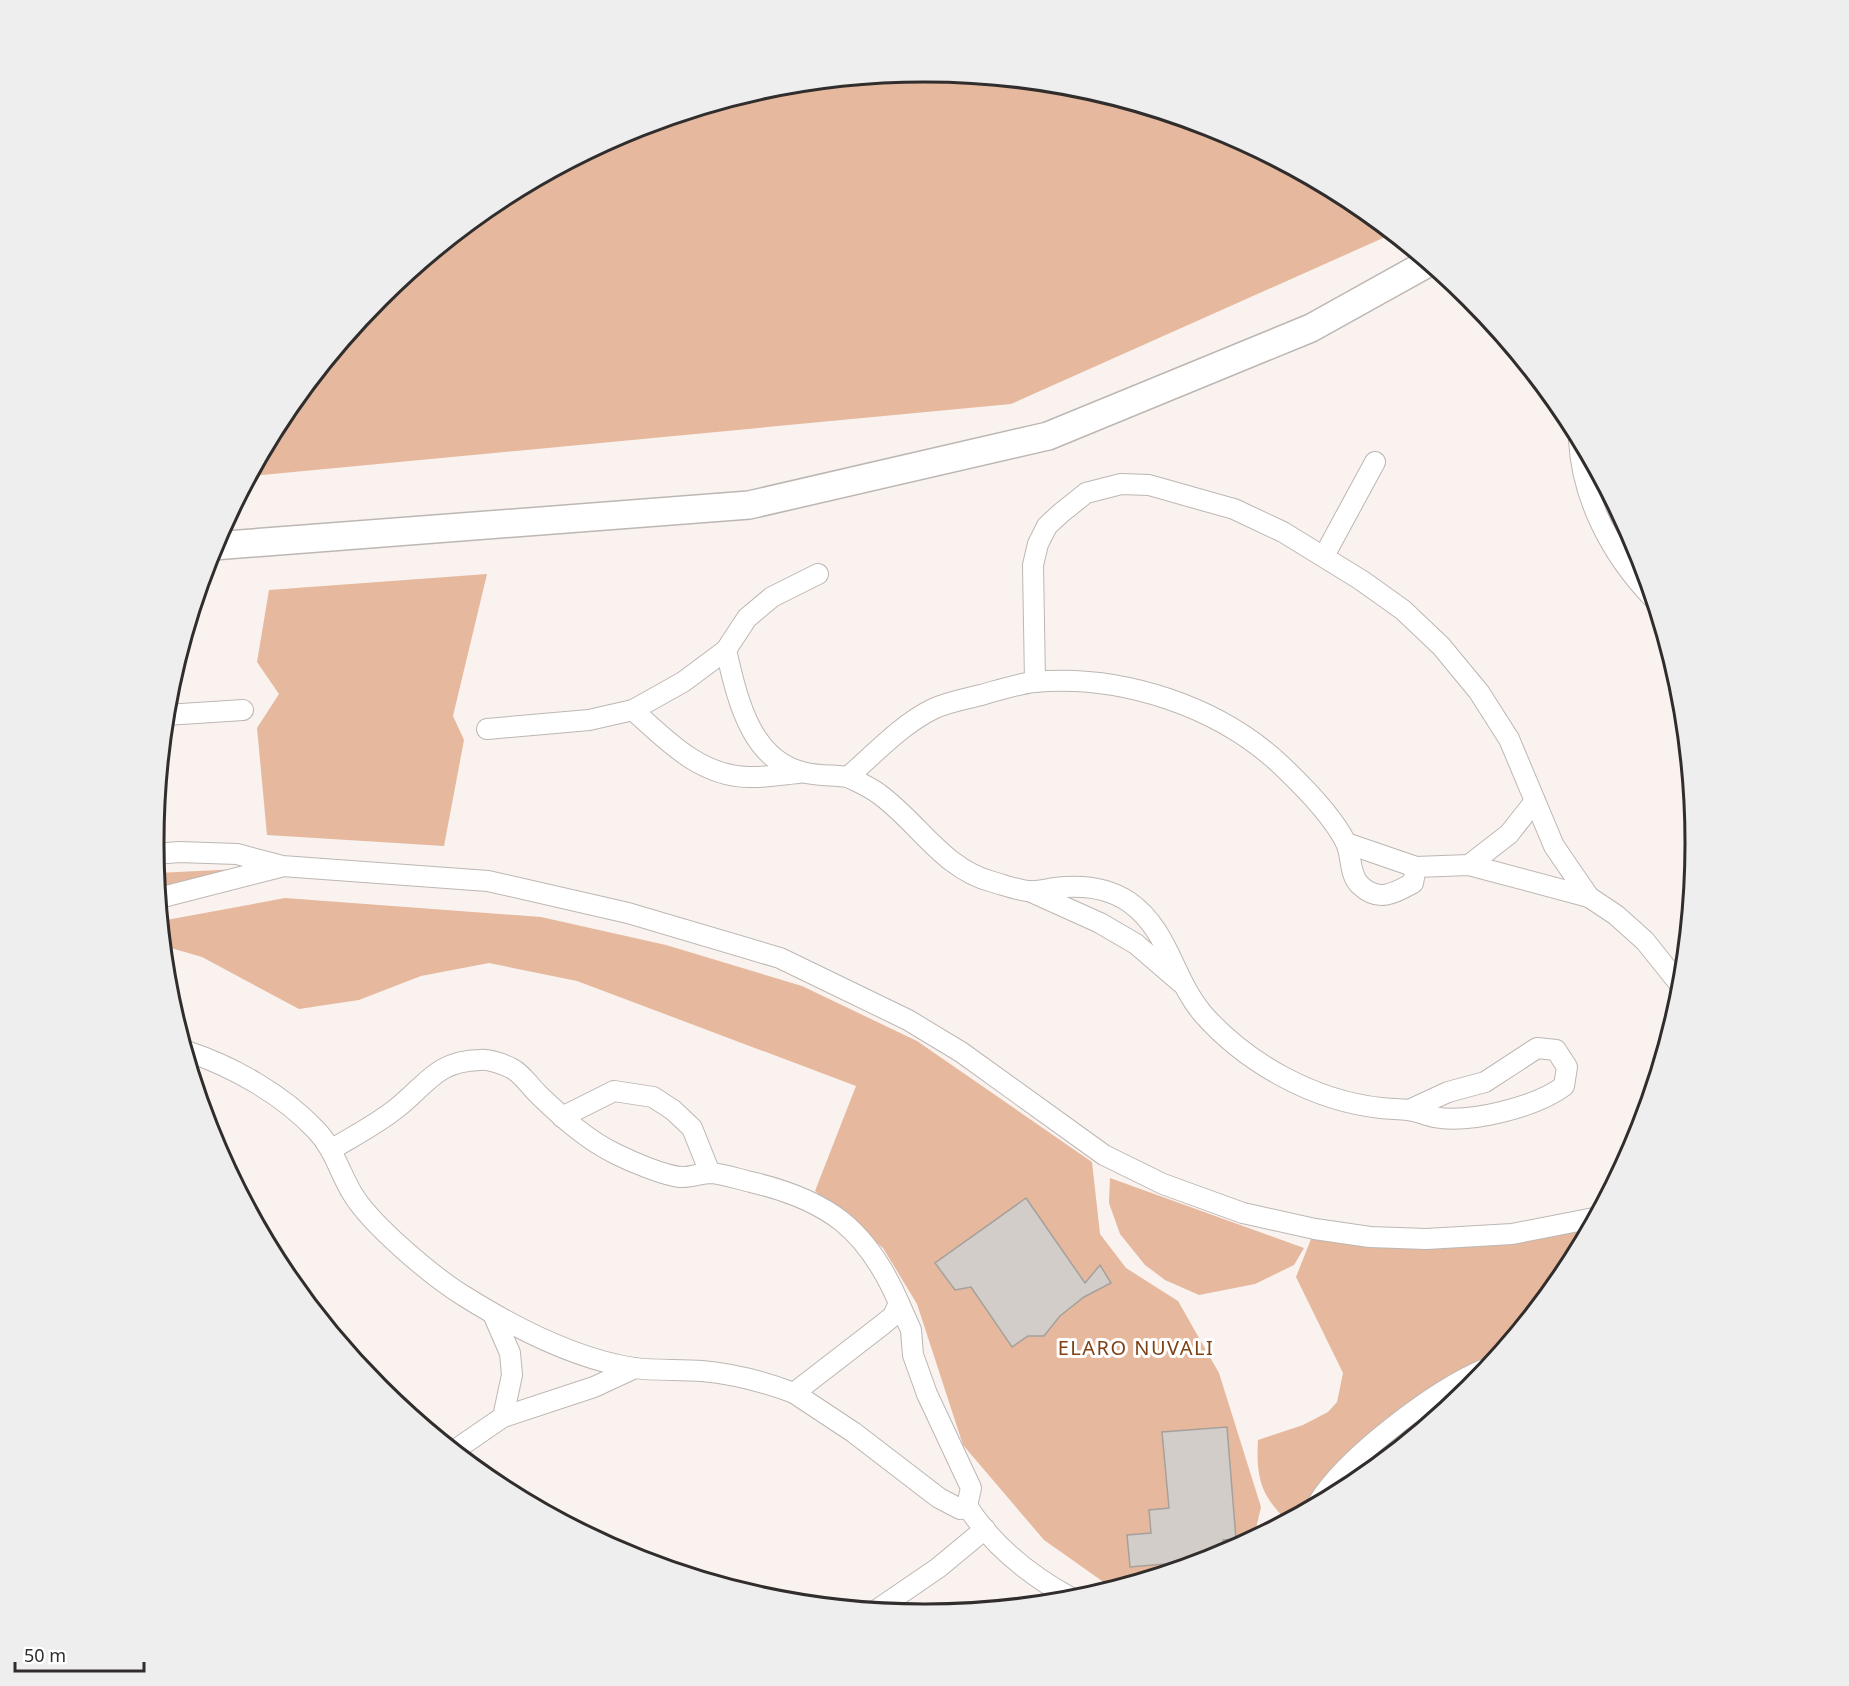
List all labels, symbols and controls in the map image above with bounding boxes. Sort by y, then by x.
district label: ELARO NUVALI [1058,1334,1214,1361]
scale bar [15,1635,144,1673]
text: 50 m [24,1643,66,1667]

